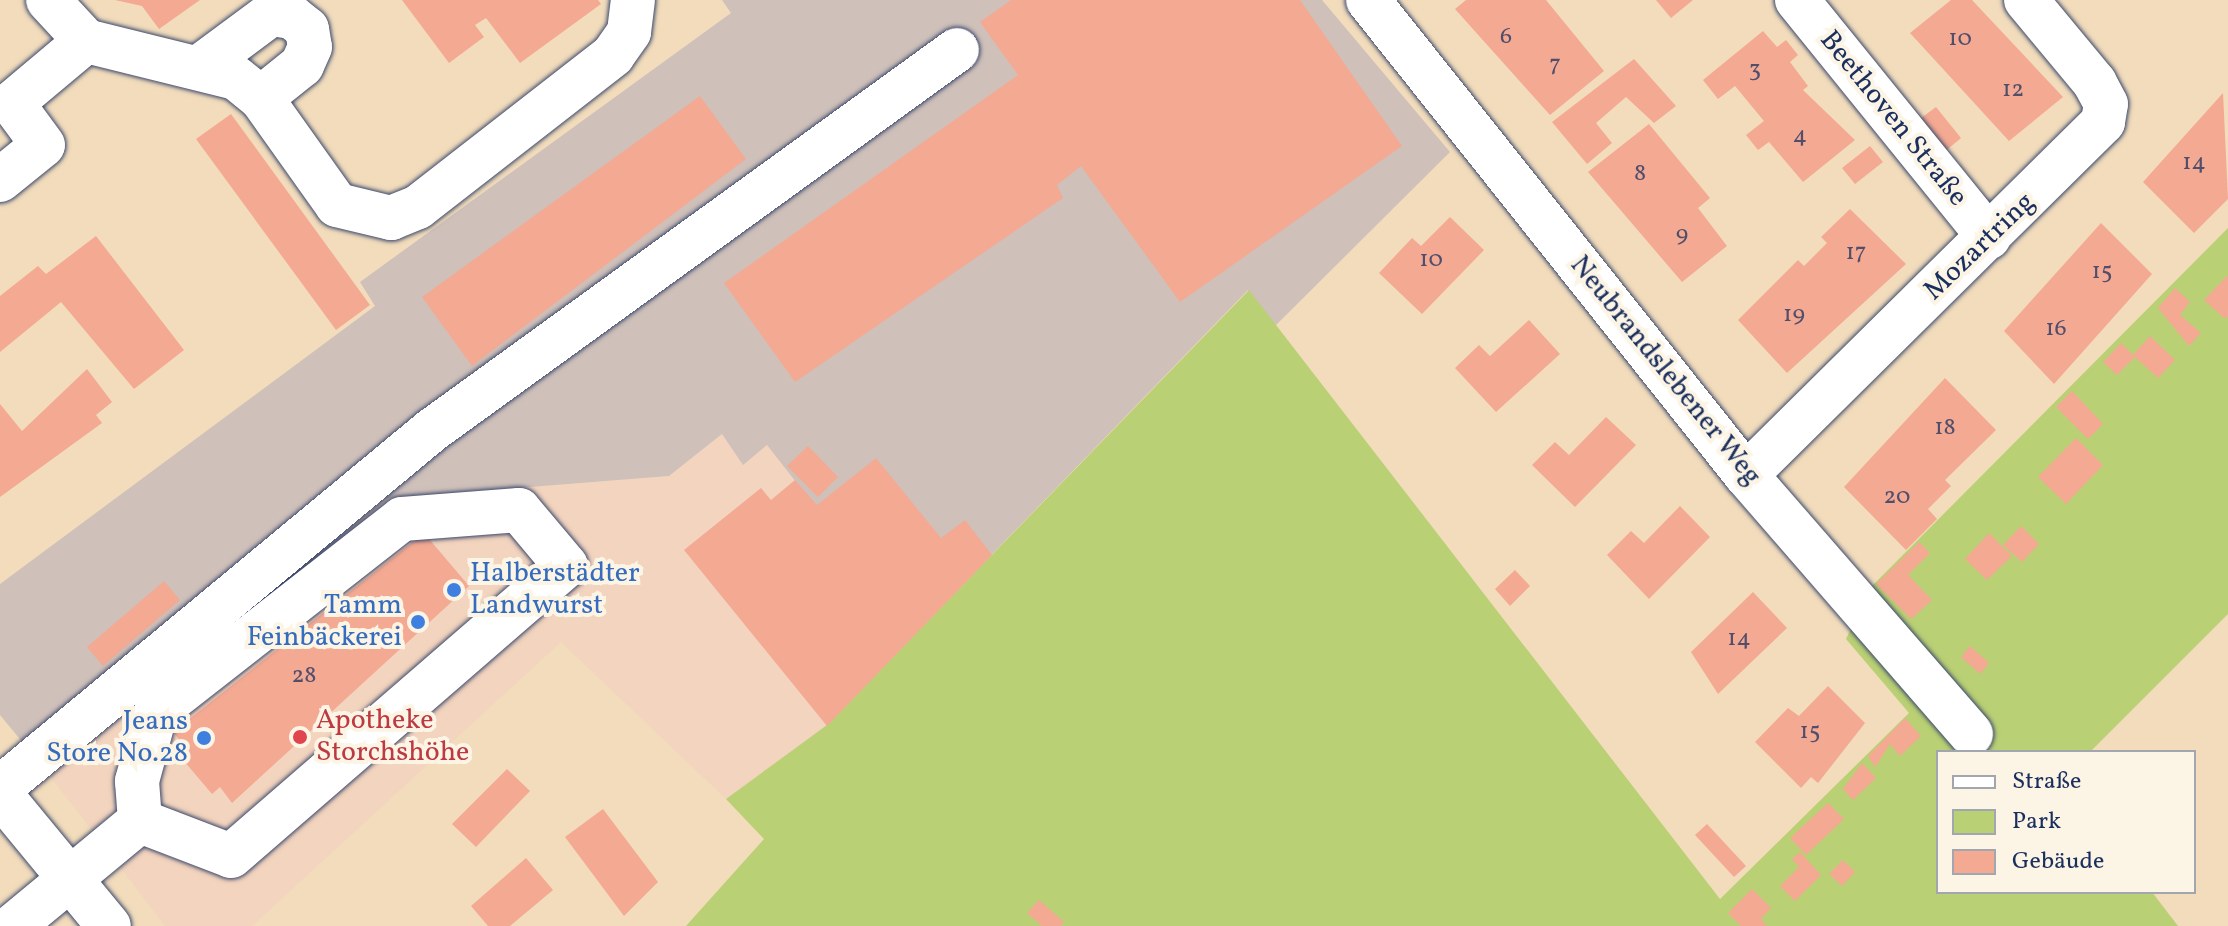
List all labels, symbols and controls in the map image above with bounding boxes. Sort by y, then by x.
house number: 6 [1500,24,1512,52]
street label: Beethoven Straße [1812,24,1974,214]
house number: 10 [1948,26,1972,54]
house number: 7 [1549,52,1561,80]
house number: 3 [1749,57,1761,85]
house number: 12 [2002,77,2024,105]
house number: 4 [1793,123,1807,151]
house number: 14 [2182,150,2206,178]
house number: 8 [1634,161,1646,189]
street label: Mozartring [1918,186,2042,308]
house number: 9 [1676,222,1688,250]
house number: 17 [1846,240,1866,268]
house number: 10 [1419,247,1443,275]
street label: Neubrandslebener Weg [1562,249,1768,493]
house number: 15 [2092,259,2112,287]
house number: 19 [1783,302,1805,330]
house number: 16 [2045,316,2067,344]
house number: 18 [1934,415,1956,443]
house number: 20 [1883,484,1911,512]
place label: Halberstädter Landwurst [470,557,640,623]
marker: Halberstädter Landwurst [445,581,463,599]
place label: Tamm Feinbäckerei [247,589,402,655]
marker: Tamm Feinbäckerei [409,613,427,631]
house number: 14 [1727,626,1751,654]
house number: 28 [291,663,317,691]
place label: Apotheke Storchshöhe [316,704,469,770]
place label: Jeans Store No.28 [46,705,188,771]
house number: 15 [1800,719,1820,747]
marker: Apotheke Storchshöhe [291,728,309,746]
marker: Jeans Store No.28 [195,729,213,747]
legend [1936,750,2196,894]
text: Straße [2012,765,2081,799]
text: Park [2012,805,2061,839]
text: Gebäude [2012,845,2104,879]

